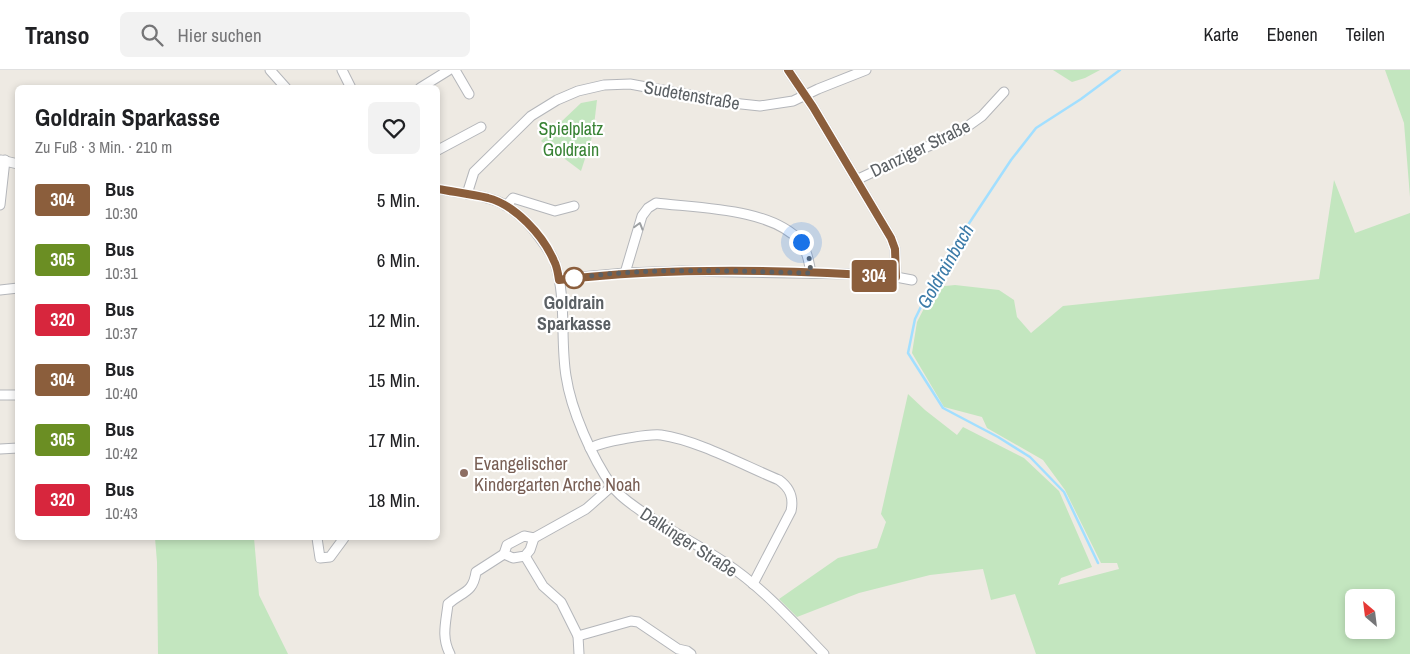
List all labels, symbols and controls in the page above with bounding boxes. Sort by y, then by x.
search box [120,12,470,57]
text: Transo [25,19,90,51]
icon: search [138,21,166,49]
text: Hier suchen [178,22,262,48]
text: Karte [1203,22,1239,47]
text: Ebenen [1267,22,1318,47]
text: Teilen [1346,22,1385,47]
street label: Sudetenstraße [642,74,742,116]
text: Goldrain Sparkasse [35,101,220,133]
button: heart [368,102,420,154]
street label: Danziger Straße [866,113,974,183]
park label: Spielplatz Goldrain [539,116,603,162]
text: Zu Fuß · 3 Min. · 210 m [35,136,172,158]
text: Bus [105,176,134,202]
text: 304 [50,187,75,212]
text: 5 Min. [377,187,420,213]
text: 10:30 [105,202,138,224]
water label: Goldrainbach [910,219,980,313]
one-way arrow [634,222,644,230]
your location [789,230,814,255]
text: Bus [105,236,134,262]
text: 305 [50,247,75,272]
text: 6 Min. [377,247,420,273]
line badge: 304 [845,260,903,292]
text: 10:31 [105,262,138,284]
text: 304 [862,263,886,288]
marker: Goldrain Sparkasse [563,267,585,289]
place label: Goldrain Sparkasse [537,290,611,336]
text: Bus [105,296,134,322]
text: 320 [50,307,75,332]
text: 12 Min. [368,307,420,333]
text: 10:37 [105,322,138,344]
text: Bus [105,356,134,382]
text: 304 [50,367,75,392]
text: 15 Min. [368,367,420,393]
text: 10:40 [105,382,138,404]
text: Bus [105,416,134,442]
text: 305 [50,427,75,452]
text: 17 Min. [368,427,420,453]
text: 10:42 [105,442,138,464]
place label: Evangelischer Kindergarten Arche Noah [474,451,641,497]
marker: Evangelischer Kindergarten Arche Noah [458,467,470,479]
text: Bus [105,476,134,502]
text: 320 [50,487,75,512]
text: 18 Min. [368,487,420,513]
street label: Dalkinger Straße [635,501,743,583]
text: 10:43 [105,502,138,524]
north arrow [1345,589,1395,639]
map controls [1345,589,1395,639]

